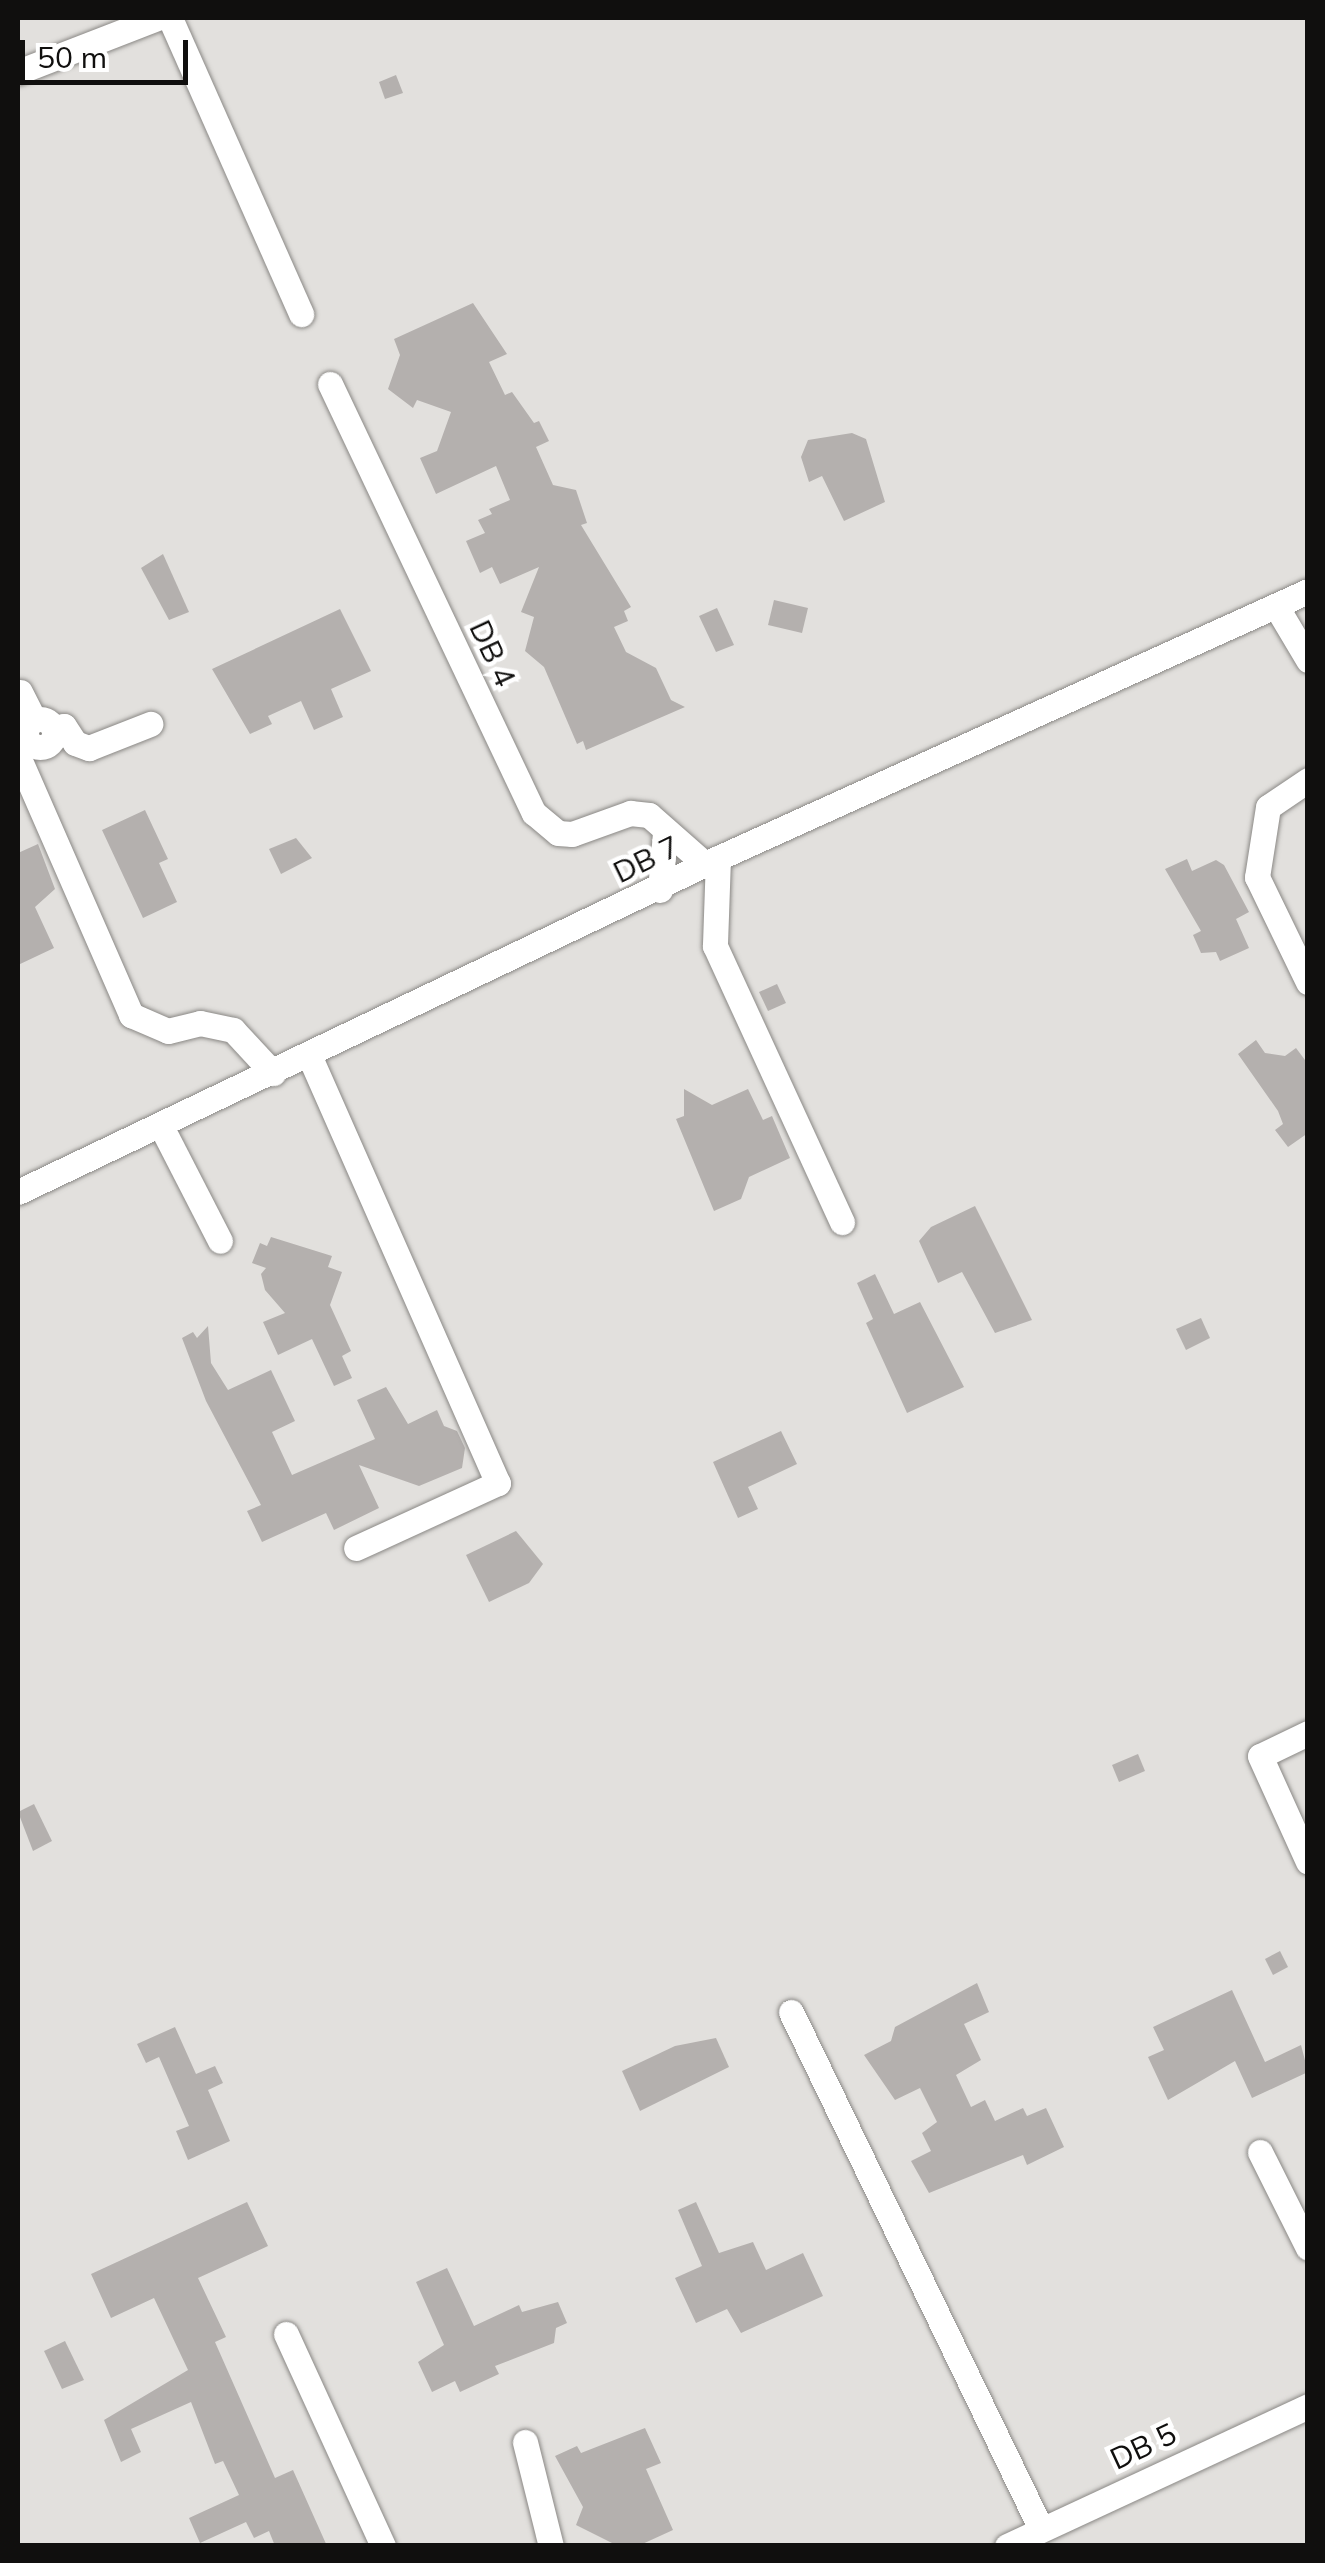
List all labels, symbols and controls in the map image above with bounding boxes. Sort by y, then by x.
scale bar [25,20,192,82]
text: 50 m [37,38,107,76]
street label: DB 4 [462,614,524,692]
street label: DB 7 [607,828,685,890]
street label: DB 5 [1104,2415,1182,2477]

